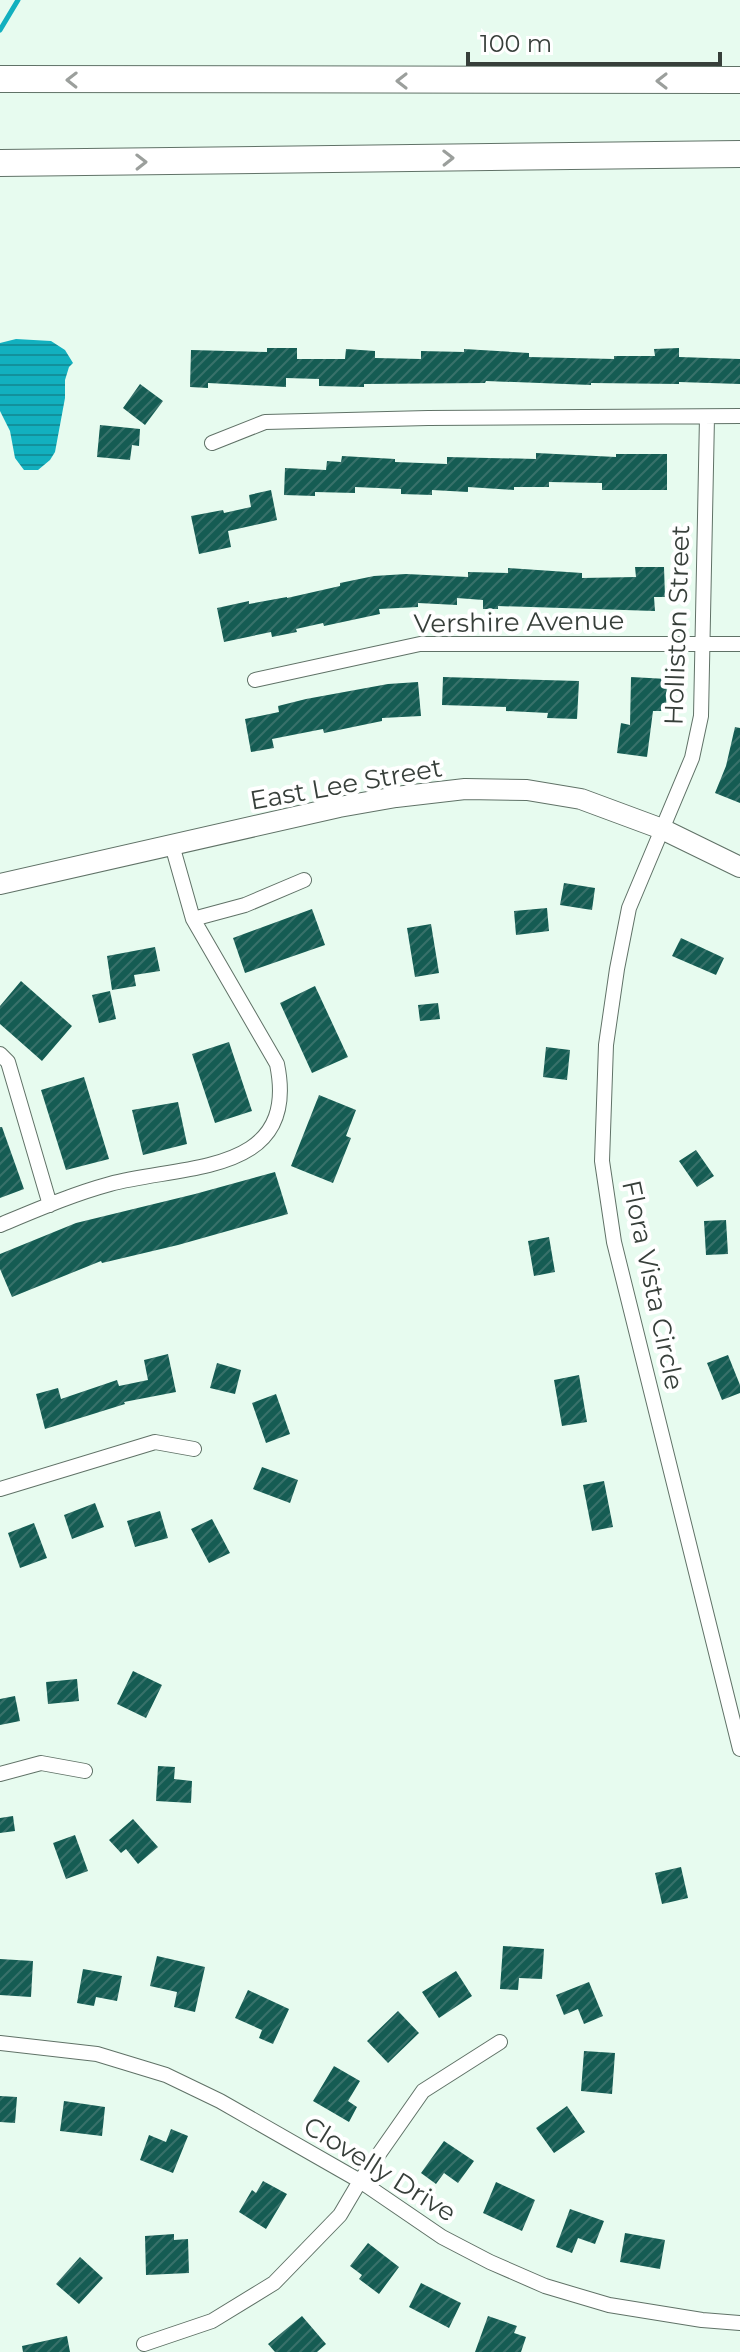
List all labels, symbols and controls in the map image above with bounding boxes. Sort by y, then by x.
scale bar [468,16,720,66]
text: 100 m [480,29,552,58]
one-way arrow [65,71,78,89]
one-way arrow [395,72,408,90]
one-way arrow [655,72,668,90]
one-way arrow [442,149,455,167]
one-way arrow [135,153,148,171]
street label: Holliston Street [658,524,696,726]
street label: Vershire Avenue [413,604,625,640]
street label: East Lee Street [247,751,445,817]
street label: Flora Vista Circle [615,1177,691,1393]
street label: Clovelly Drive [298,2109,462,2229]

